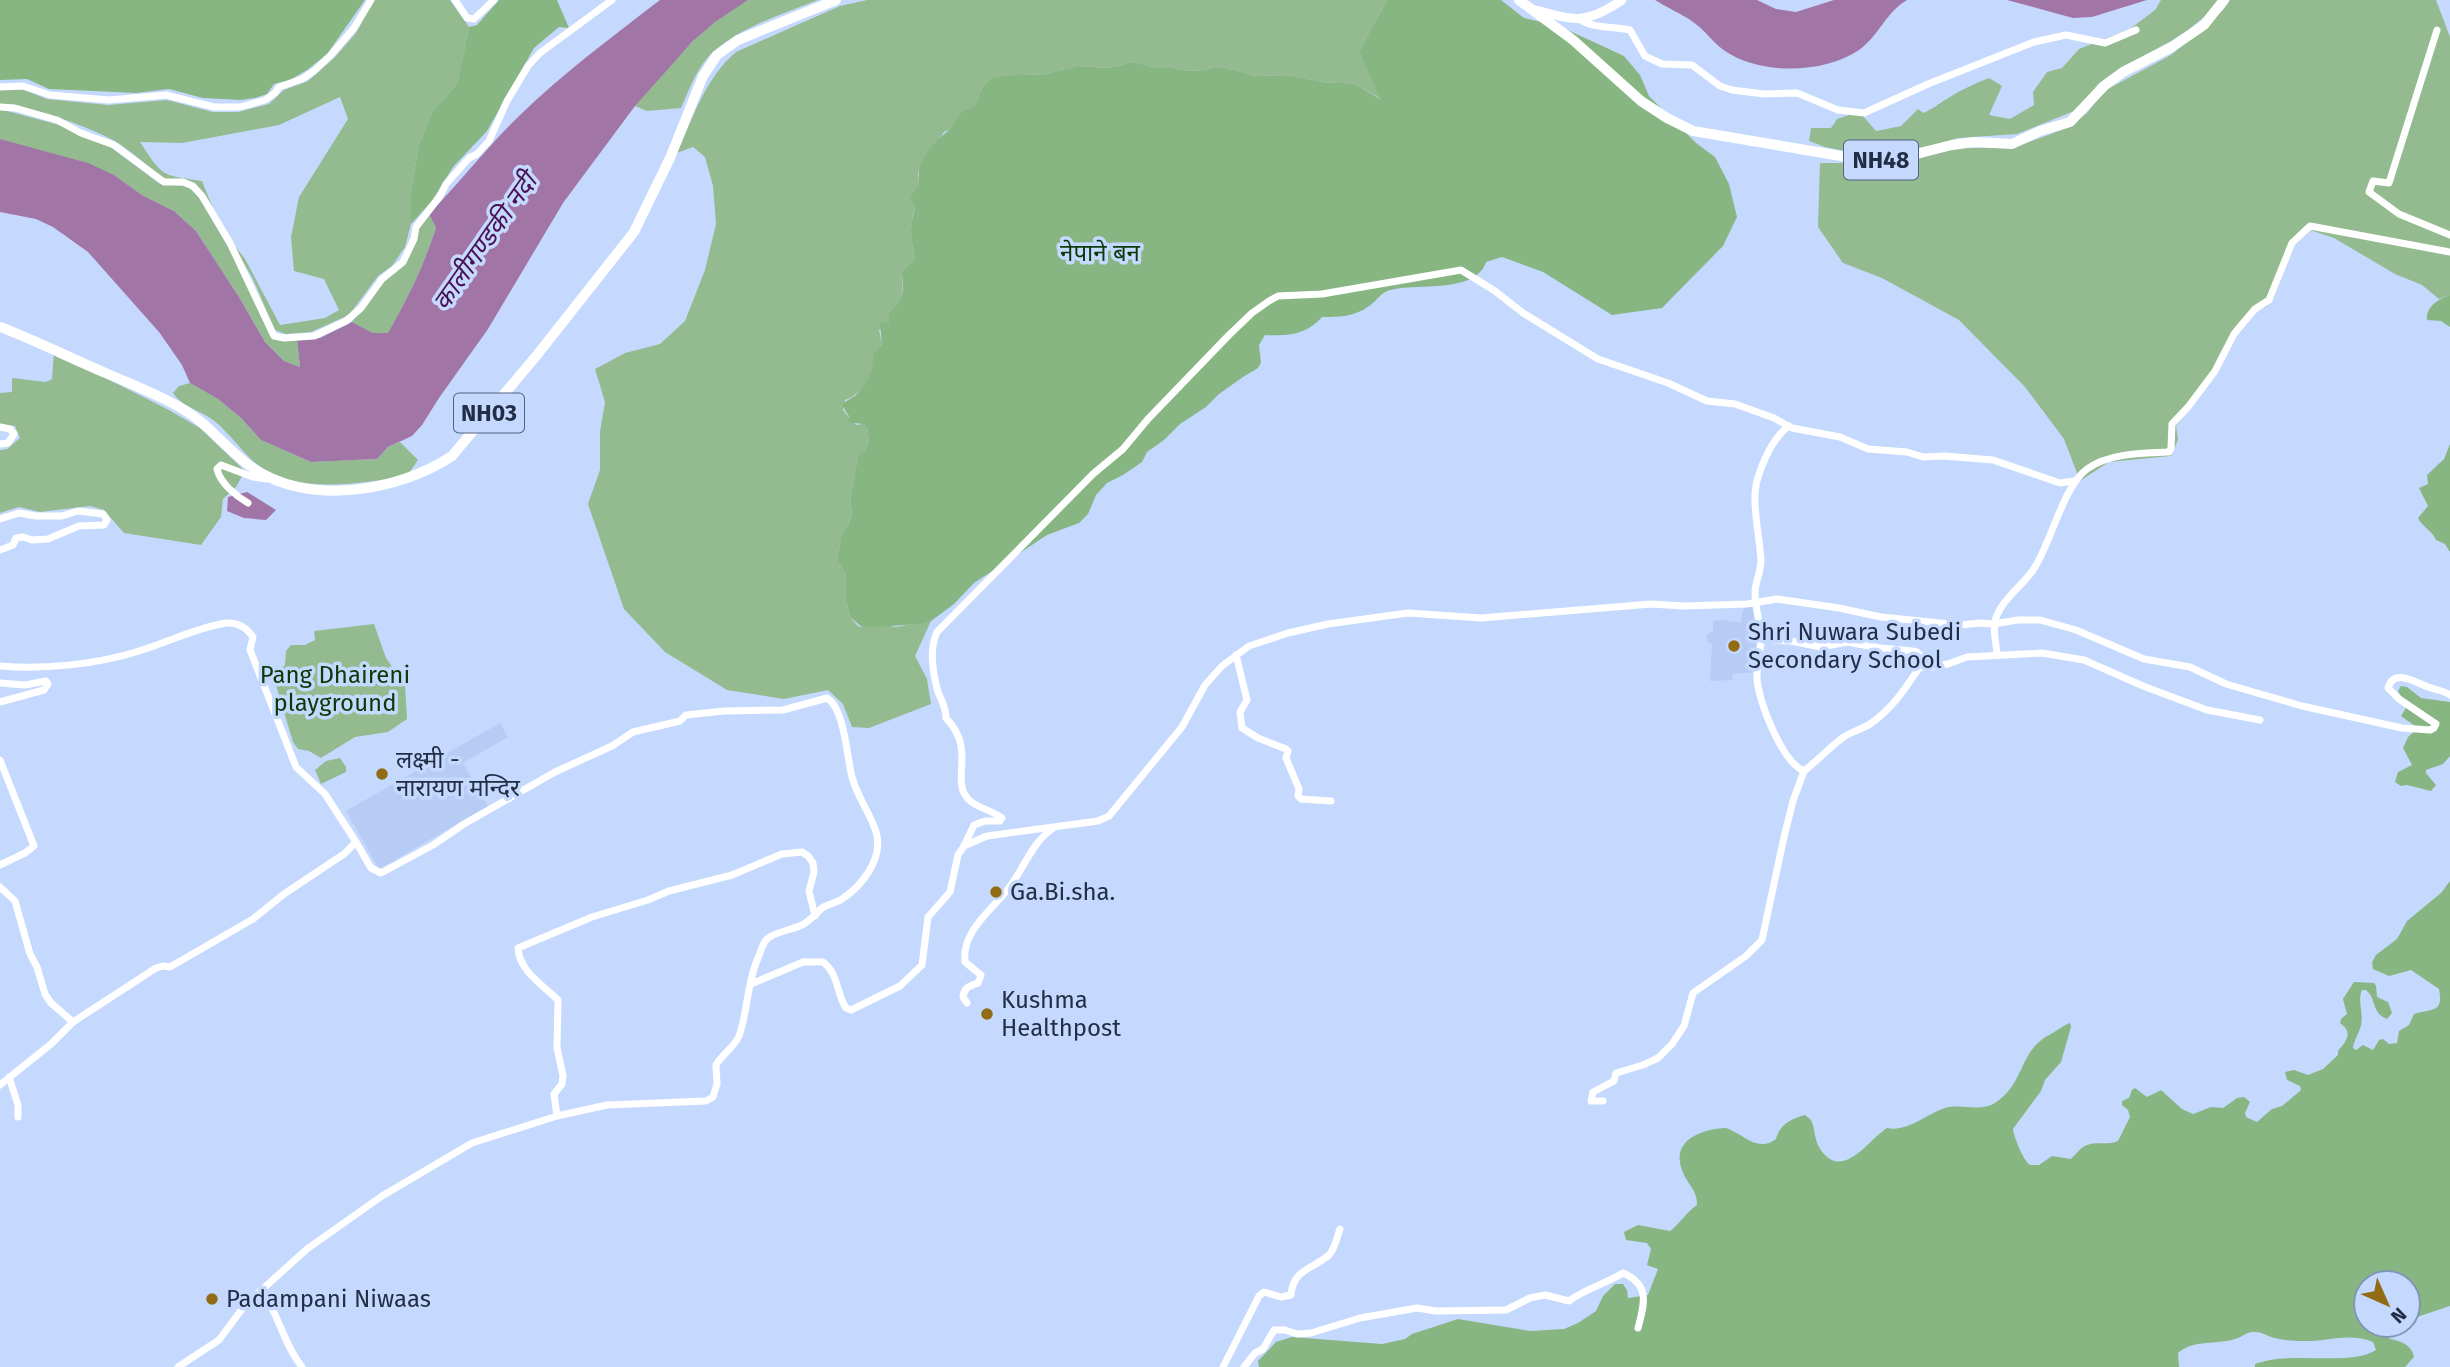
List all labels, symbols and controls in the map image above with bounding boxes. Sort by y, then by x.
road number: NH48 [1844,140,1918,180]
water label: कालीगण्डकी नदी [426,163,547,317]
park label: नेपाने बन [1060,239,1141,267]
road number: NH03 [454,394,524,432]
place label: Shri Nuwara Subedi Secondary School [1748,618,1961,674]
marker: Shri Nuwara Subedi Secondary School [1726,638,1742,654]
park label: Pang Dhaireni playground [260,661,410,717]
place label: लक्ष्मी - नारायण मन्दिर [396,746,521,802]
marker: लक्ष्मी - नारायण मन्दिर [374,766,390,782]
place label: Ga.Bi.sha. [1010,878,1115,906]
marker: Ga.Bi.sha. [988,884,1004,900]
place label: Kushma Healthpost [1001,986,1121,1042]
marker: Kushma Healthpost [979,1006,995,1022]
north arrow [2352,1269,2422,1339]
place label: Padampani Niwaas [226,1285,431,1313]
marker: Padampani Niwaas [204,1291,220,1307]
text: N [2386,1303,2411,1328]

